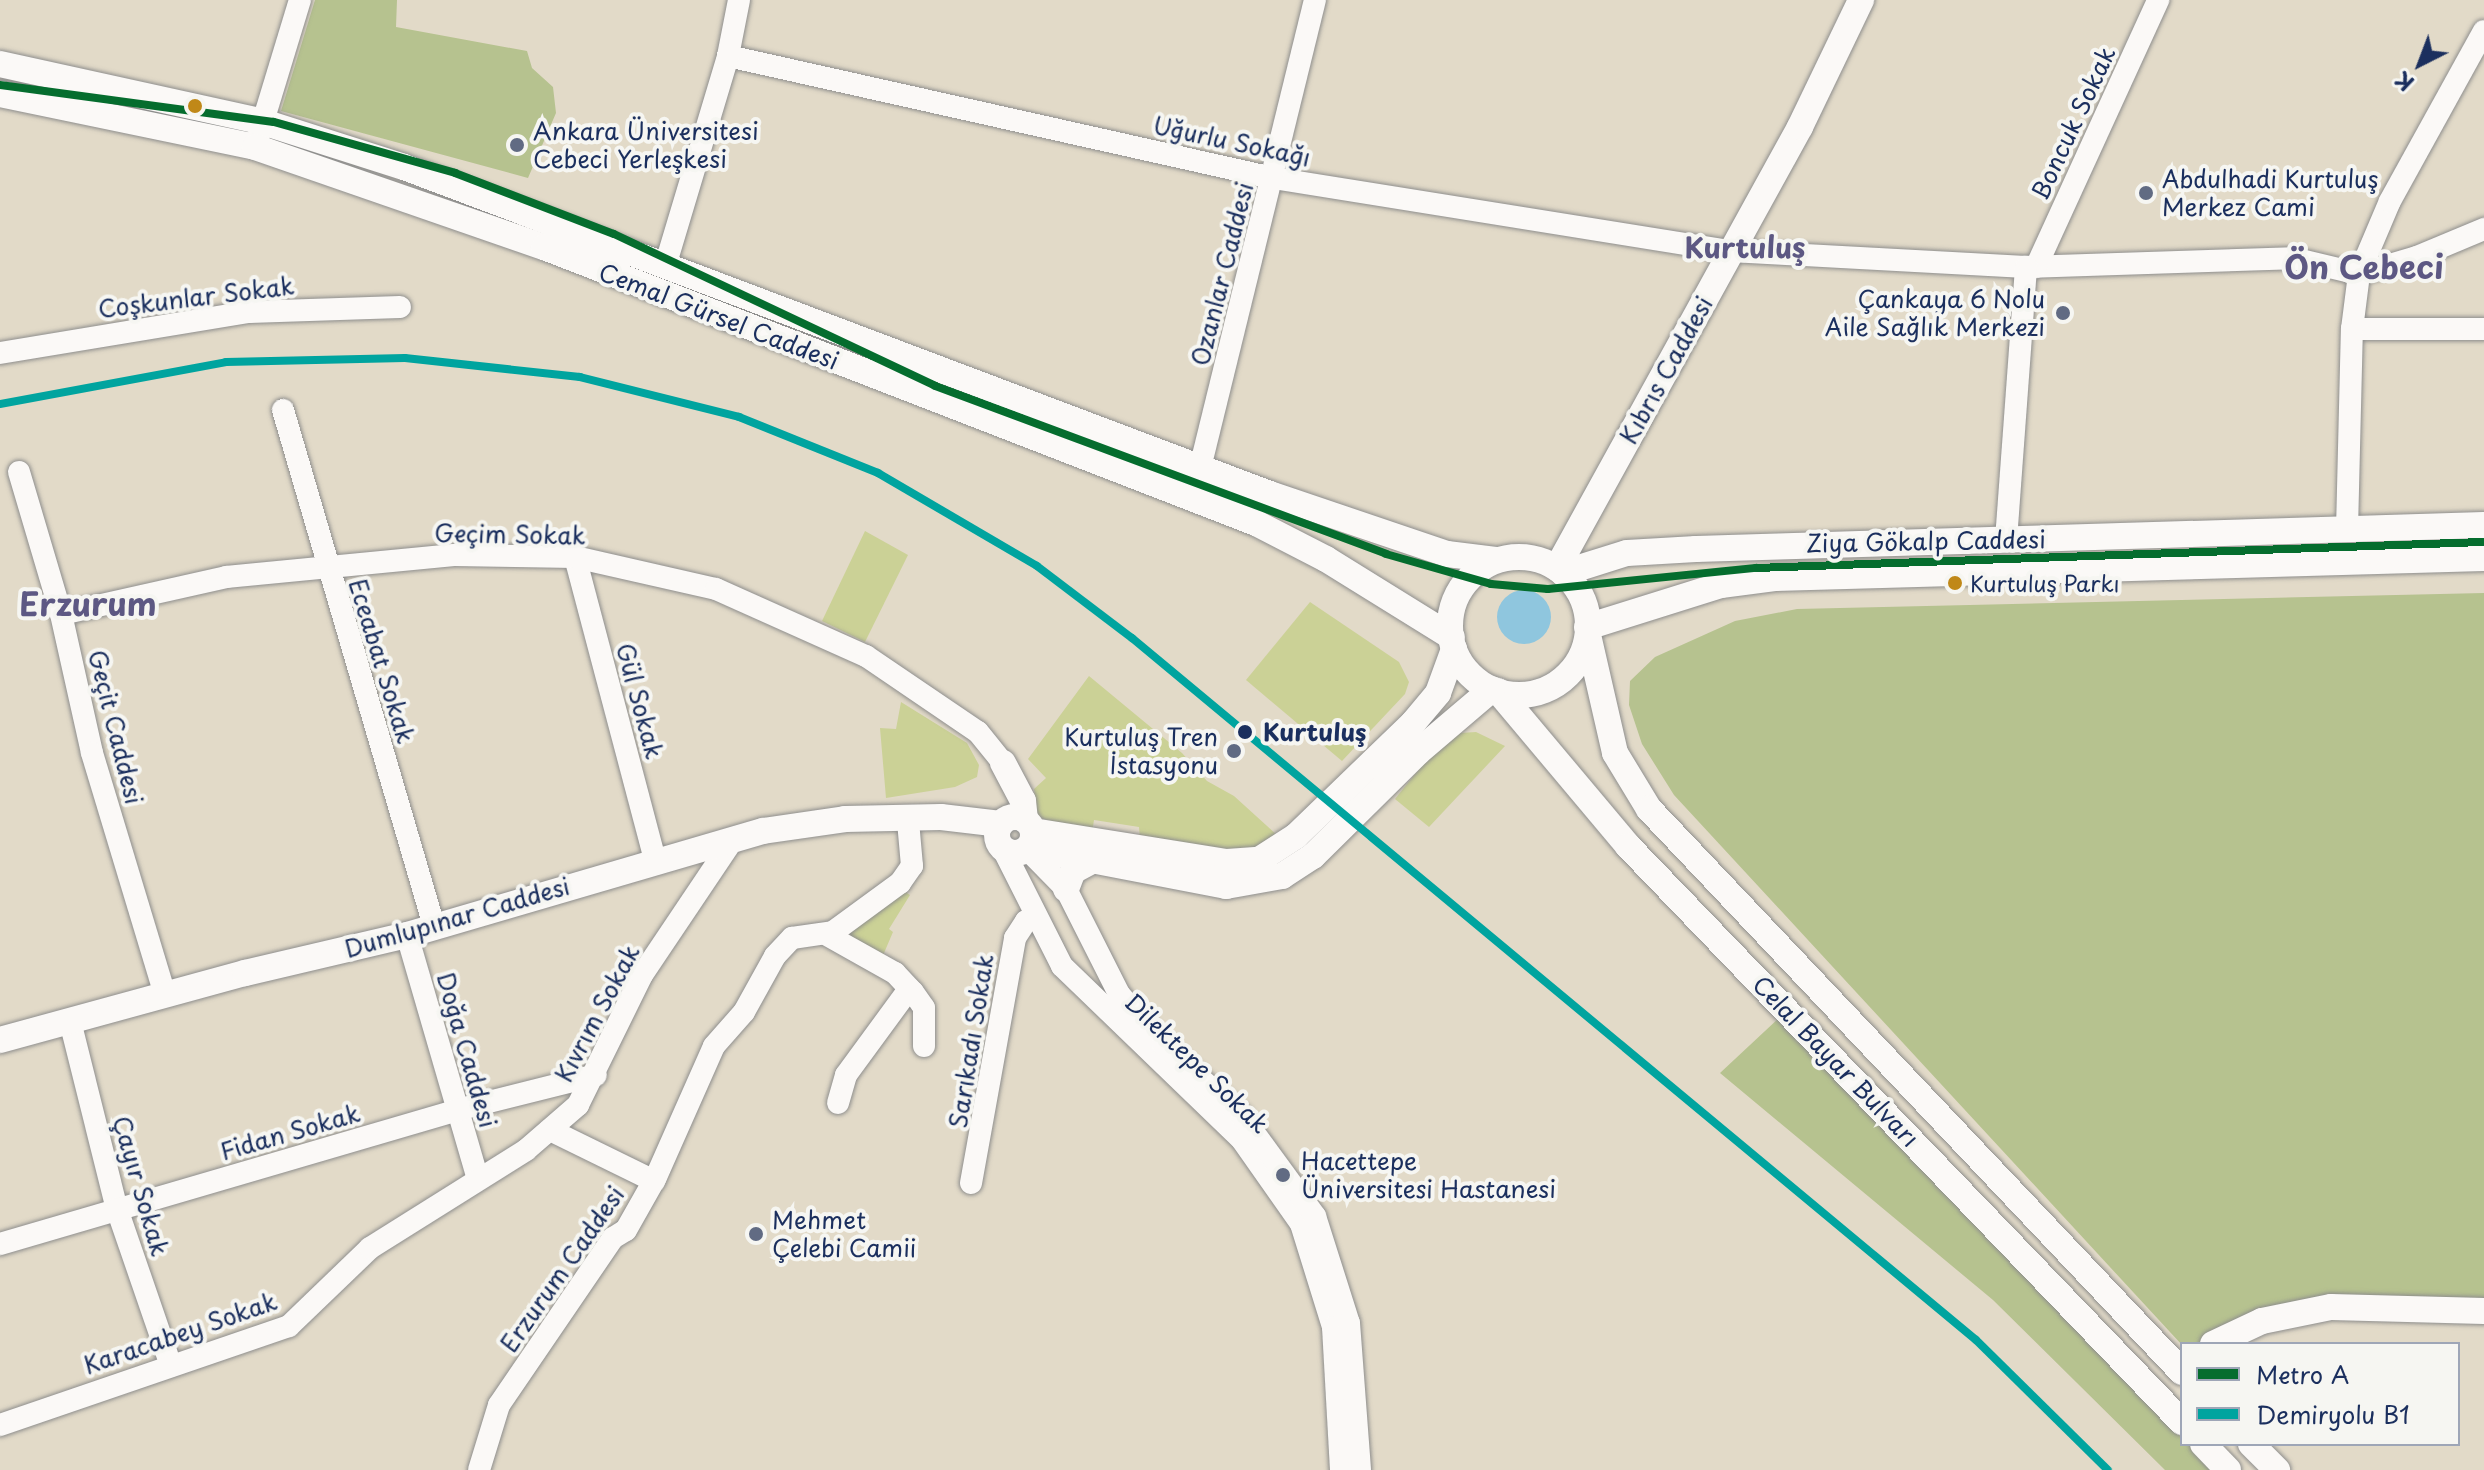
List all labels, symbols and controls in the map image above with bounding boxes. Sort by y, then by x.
north arrow [2380,24,2460,104]
street label: Boncuk Sokak [2025,41,2121,205]
text: K [2387,65,2421,100]
unlabelled marker [187,98,203,114]
street label: Uğurlu Sokağı [1150,110,1314,172]
place label: Ankara Üniversitesi Cebeci Yerleşkesi [533,117,760,173]
marker: Ankara Üniversitesi Cebeci Yerleşkesi [508,136,526,154]
place label: Abdulhadi Kurtuluş Merkez Cami [2162,165,2379,221]
street label: Ozanlar Caddesi [1185,178,1259,370]
marker: Abdulhadi Kurtuluş Merkez Cami [2137,184,2155,202]
district label: Kurtuluş [1685,230,1805,264]
district label: Ön Cebeci [2284,247,2444,285]
street label: Cemal Gürsel Caddesi [596,257,842,375]
street label: Coşkunlar Sokak [96,271,296,323]
place label: Çankaya 6 Nolu Aile Sağlık Merkezi [1822,285,2045,341]
street label: Kıbrıs Caddesi [1614,291,1718,449]
marker: Çankaya 6 Nolu Aile Sağlık Merkezi [2052,302,2074,324]
street label: Geçim Sokak [434,518,586,550]
street label: Ziya Gökalp Caddesi [1805,525,2047,557]
place label: Kurtuluş Parkı [1970,570,2119,596]
street label: Eceabat Sokak [343,574,421,748]
marker: Kurtuluş Parkı [1947,575,1963,591]
district label: Erzurum [19,584,157,622]
street label: Gül Sokak [611,640,669,762]
street label: Geçit Caddesi [83,646,149,808]
place label: Kurtuluş [1263,718,1367,746]
marker: Kurtuluş [1234,721,1256,743]
place label: Kurtuluş Tren İstasyonu [1064,723,1218,779]
marker: Kurtuluş Tren İstasyonu [1225,742,1243,760]
street label: Dumlupınar Caddesi [341,871,573,963]
street label: Kıvrım Sokak [549,939,645,1087]
street label: Sarıkadı Sokak [943,951,999,1131]
street label: Doğa Caddesi [431,970,503,1130]
street label: Celal Bayar Bulvarı [1747,970,1925,1152]
street label: Dilektepe Sokak [1119,987,1275,1139]
street label: Fidan Sokak [217,1098,363,1166]
street label: Çayır Sokak [107,1113,175,1259]
place label: Hacettepe Üniversitesi Hastanesi [1301,1147,1557,1203]
marker: Hacettepe Üniversitesi Hastanesi [1272,1164,1294,1186]
street label: Erzurum Caddesi [494,1180,630,1358]
place label: Mehmet Çelebi Camii [772,1206,917,1262]
marker: Mehmet Çelebi Camii [747,1225,765,1243]
street label: Karacabey Sokak [79,1286,281,1380]
legend [2180,1342,2460,1446]
text: Metro A [2256,1356,2349,1392]
text: Demiryolu B1 [2256,1396,2410,1432]

